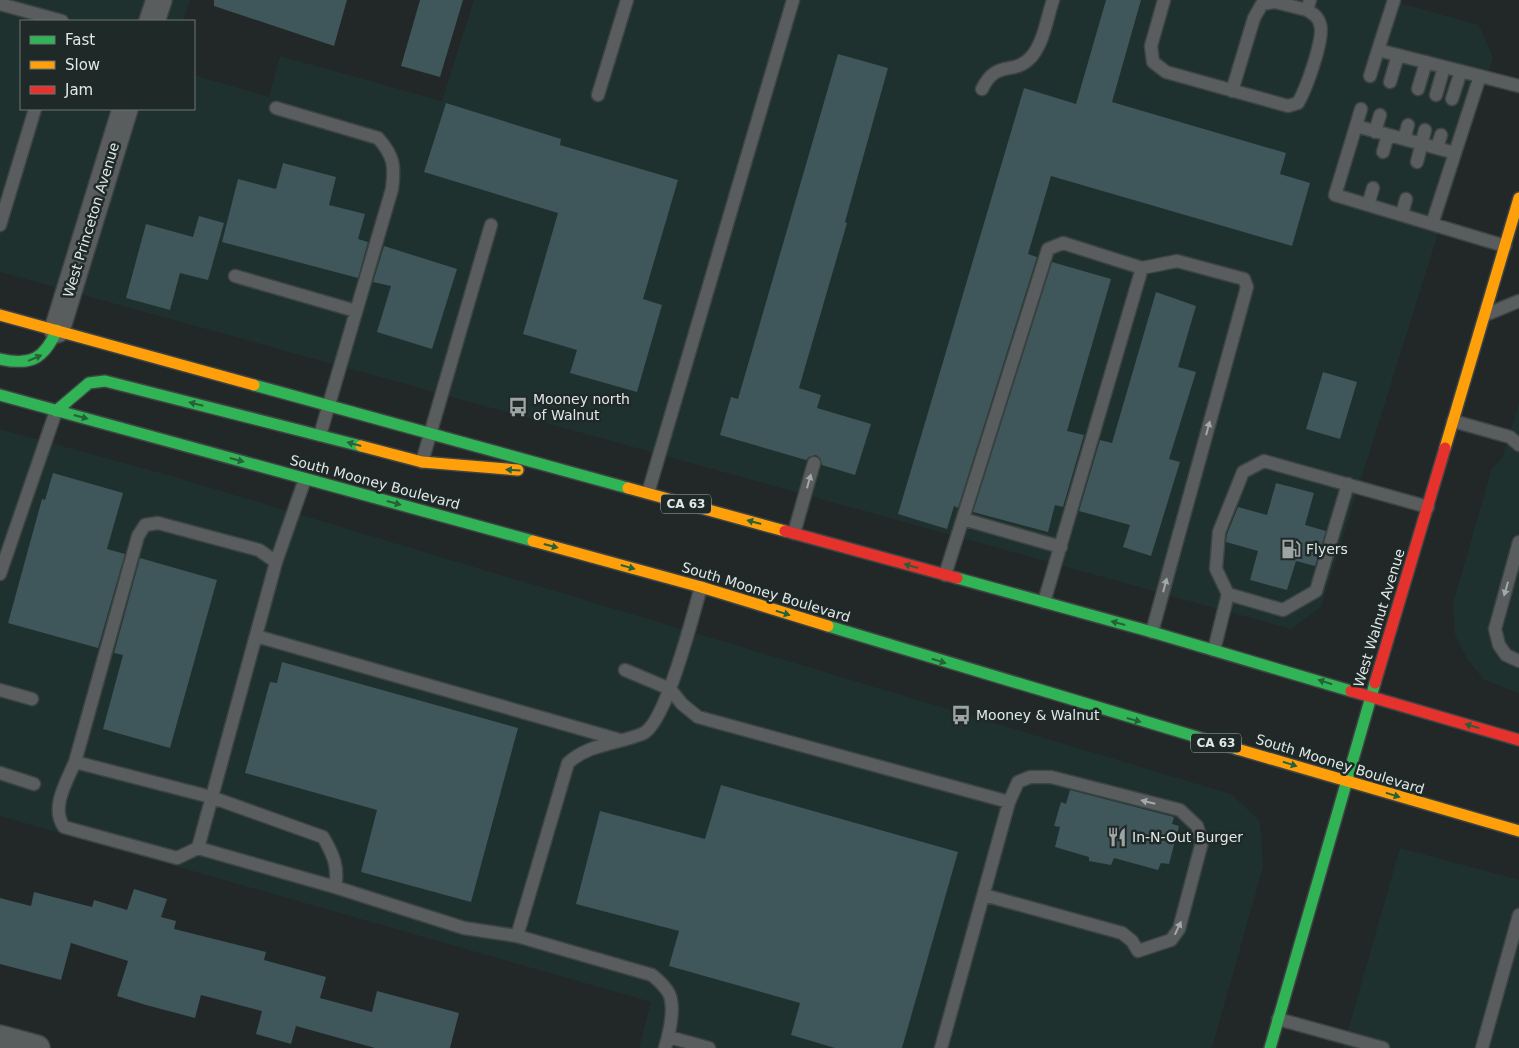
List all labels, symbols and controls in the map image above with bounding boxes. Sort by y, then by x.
legend [20,20,195,110]
text: Fast [65,31,95,49]
text: Slow [65,56,100,74]
text: Jam [64,81,93,99]
street label: West Princeton Avenue [60,141,122,299]
one-way arrow [28,354,42,362]
place label: Mooney north of Walnut [533,391,630,423]
bus stop icon: Mooney north of Walnut [507,396,529,418]
one-way arrow [189,399,204,407]
one-way arrow [73,414,88,422]
one-way arrow [1204,421,1212,436]
one-way arrow [346,440,361,448]
street label: South Mooney Boulevard [288,452,462,512]
one-way arrow [230,457,245,465]
one-way arrow [505,465,521,473]
one-way arrow [806,473,814,488]
road number: CA 63 [661,494,711,514]
one-way arrow [387,499,402,507]
one-way arrow [747,518,762,526]
fuel station icon: Flyers [1280,538,1302,560]
place label: Flyers [1306,541,1348,557]
one-way arrow [544,542,559,550]
street label: West Walnut Avenue [1350,547,1408,689]
street label: South Mooney Boulevard [680,559,852,625]
one-way arrow [903,561,918,569]
one-way arrow [620,563,635,571]
one-way arrow [1161,577,1169,592]
one-way arrow [1502,582,1510,597]
one-way arrow [776,609,791,617]
one-way arrow [1111,618,1126,626]
one-way arrow [931,657,946,665]
one-way arrow [1317,677,1332,685]
bus stop icon: Mooney & Walnut [950,704,972,726]
place label: Mooney & Walnut [976,707,1100,723]
one-way arrow [1126,716,1141,724]
one-way arrow [1465,722,1480,730]
street label: South Mooney Boulevard [1254,731,1426,797]
road number: CA 63 [1191,734,1241,752]
one-way arrow [1283,761,1298,769]
one-way arrow [1385,792,1400,800]
one-way arrow [1141,798,1156,806]
restaurant icon: In-N-Out Burger [1106,826,1128,848]
place label: In-N-Out Burger [1132,829,1243,845]
one-way arrow [1174,921,1182,935]

